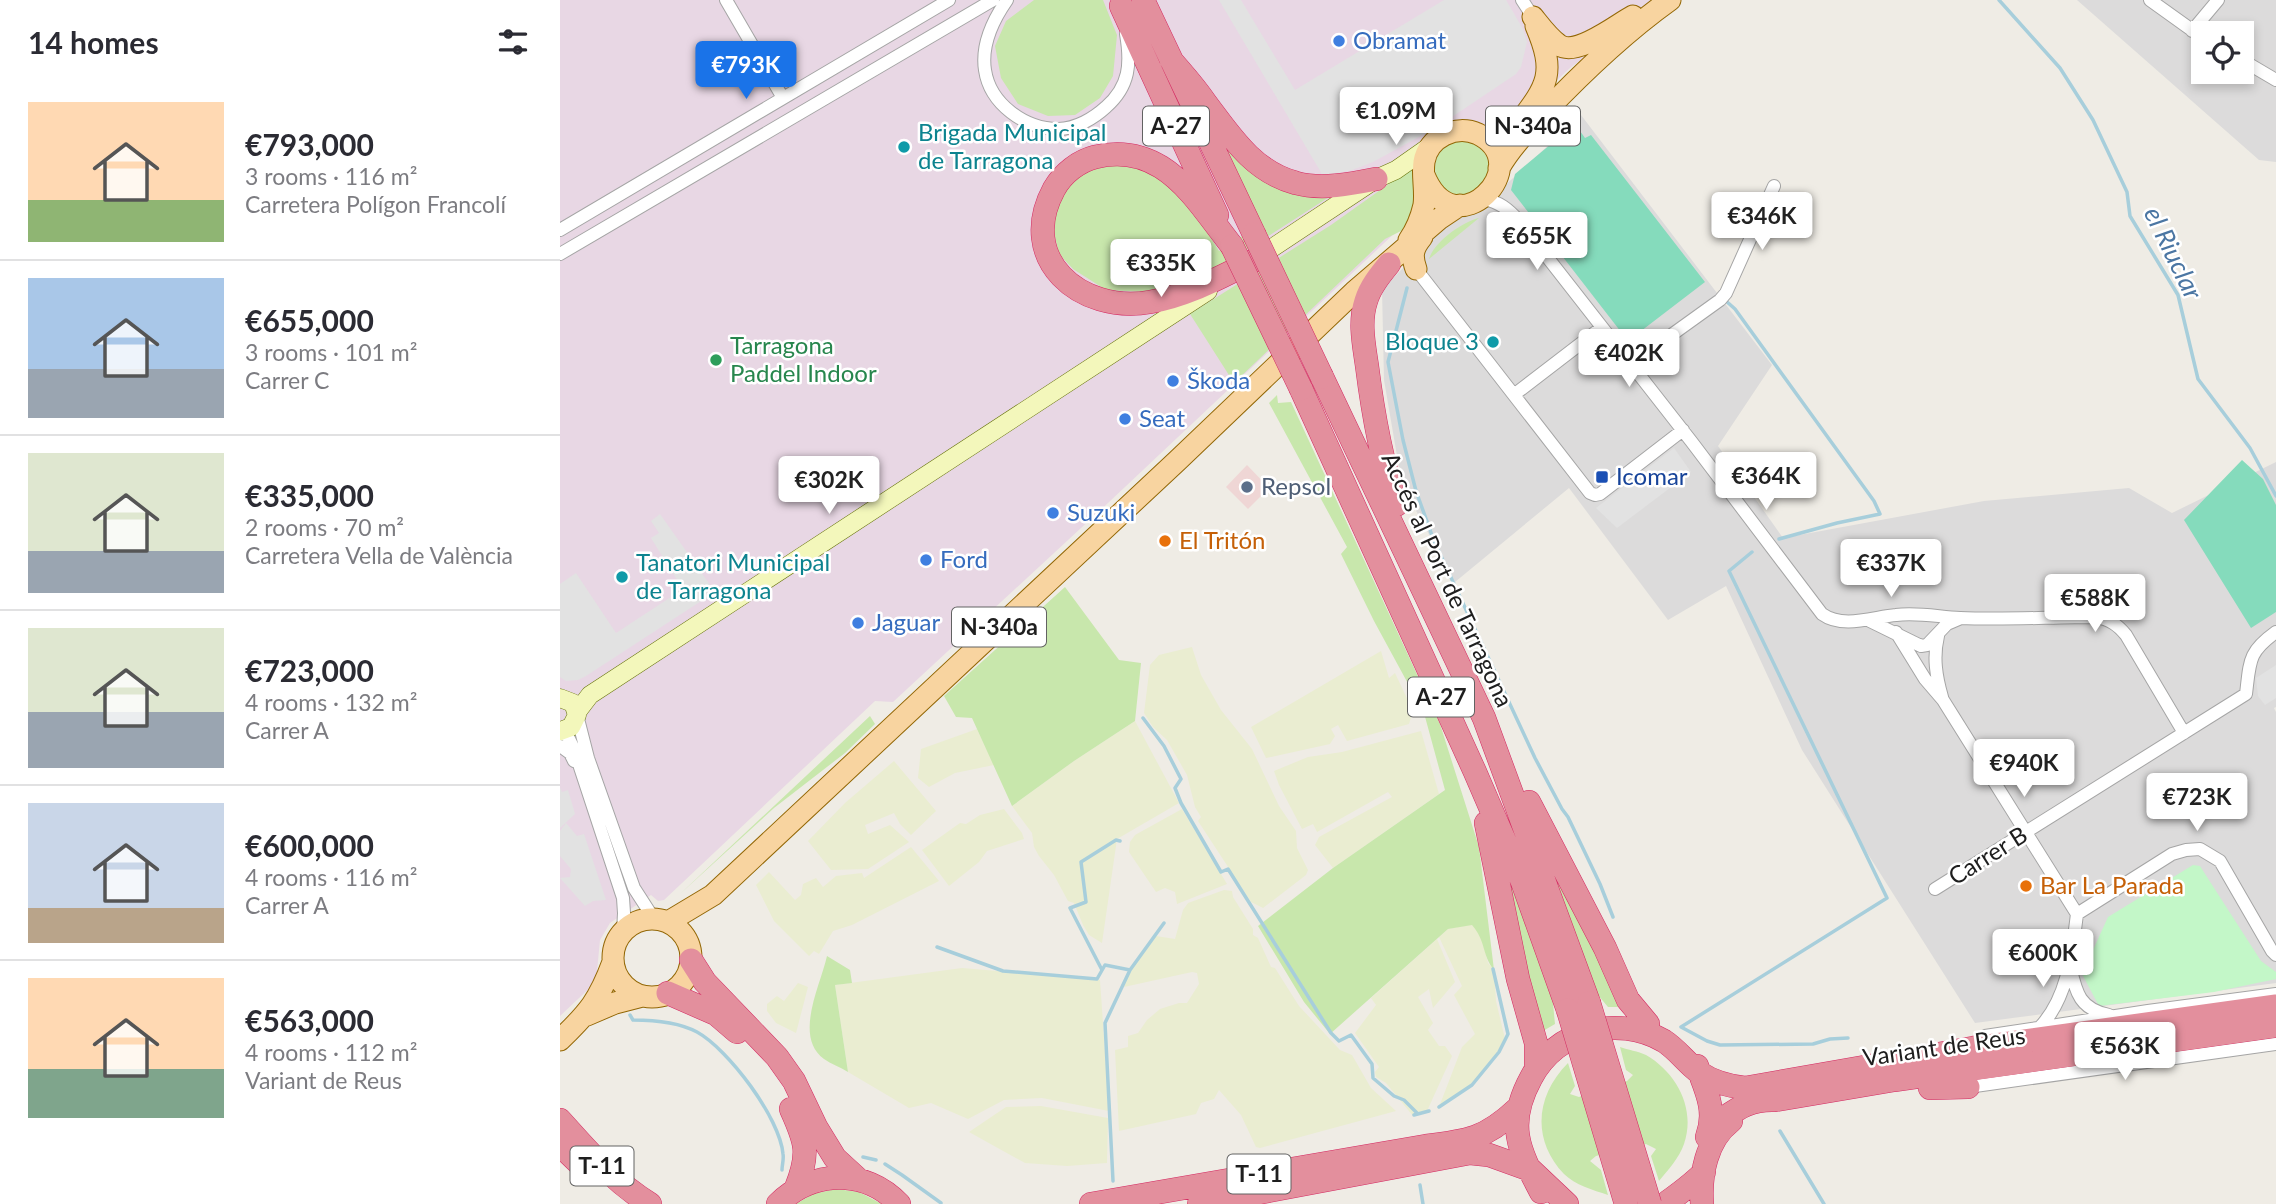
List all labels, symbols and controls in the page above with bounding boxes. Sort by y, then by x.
map controls [2191,21,2254,84]
button: locate [2191,21,2254,84]
icon: filters [494,23,532,61]
text: 14 homes [28,24,159,60]
place label: Obramat [1353,25,1446,54]
marker: Obramat [1331,33,1347,49]
pin: €793K [697,42,795,101]
text: €793K [711,50,781,78]
pin: €1.09M [1339,88,1453,147]
text: €1.09M [1356,96,1436,124]
road number: A-27 [1143,106,1209,146]
road number: N-340a [1486,106,1580,146]
place label: Brigada Municipal de Tarragona [918,117,1107,174]
text: €793,000 [245,126,374,162]
icon: home [84,130,168,214]
marker: Brigada Municipal de Tarragona [896,139,912,155]
text: 3 rooms · 116 m² [245,162,417,190]
text: Carretera Polígon Francolí [245,190,506,218]
pin: €346K [1713,192,1811,252]
text: €346K [1727,201,1797,229]
water label: el Riuclar [2138,201,2210,305]
pin: €655K [1488,212,1586,272]
text: €655K [1502,221,1572,249]
pin: €335K [1112,240,1210,299]
text: €335K [1126,248,1196,276]
text: €655,000 [245,302,374,338]
icon: home [84,306,168,390]
place label: Bloque 3 [1385,326,1479,355]
place label: Tarragona Paddel Indoor [730,330,877,387]
pin: €402K [1580,330,1678,389]
marker: Bloque 3 [1485,334,1501,350]
text: 3 rooms · 101 m² [245,338,417,366]
text: €402K [1594,338,1664,366]
marker: Tarragona Paddel Indoor [708,352,724,368]
place label: Škoda [1187,365,1250,394]
text: Carrer C [245,366,329,394]
marker: Škoda [1165,373,1181,389]
place label: Seat [1139,403,1185,432]
marker: Seat [1117,411,1133,427]
street label: Accés al Port de Tarragona [1377,447,1520,711]
pin: €364K [1717,452,1815,512]
pin: €302K [780,456,878,516]
place label: Icomar [1616,461,1688,490]
text: €364K [1731,461,1801,489]
text: €302K [794,465,864,493]
marker: Icomar [1594,469,1610,485]
place label: Repsol [1261,471,1331,500]
text: €335,000 [245,477,374,513]
marker: Repsol [1239,479,1255,495]
icon: home [84,481,168,565]
place label: Suzuki [1067,497,1135,526]
marker: Suzuki [1045,505,1061,521]
text: 2 rooms · 70 m² [245,513,404,541]
place label: El Tritón [1179,525,1265,554]
marker: El Tritón [1157,533,1173,549]
pin: €337K [1842,540,1940,599]
text: Carretera Vella de València [245,541,513,569]
place label: Ford [940,544,988,573]
place label: Tanatori Municipal de Tarragona [636,547,830,604]
text: €337K [1856,548,1926,576]
marker: Ford [918,552,934,568]
marker: Tanatori Municipal de Tarragona [614,569,630,585]
pin: €588K [2046,574,2144,634]
text: €588K [2060,583,2130,611]
place label: Jaguar [872,607,940,636]
road number: N-340a [952,608,1046,646]
marker: Jaguar [850,615,866,631]
text: €723,000 [245,652,374,688]
icon: home [84,656,168,740]
road number: A-27 [1408,678,1474,716]
text: 4 rooms · 132 m² [245,688,417,716]
text: Carrer A [245,716,329,744]
pin: €940K [1975,740,2073,799]
text: €940K [1989,748,2059,776]
pin: €723K [2148,774,2246,833]
text: €723K [2162,782,2232,810]
street label: Carrer B [1942,819,2032,890]
text: €600,000 [245,827,374,863]
icon: home [84,831,168,915]
text: 4 rooms · 116 m² [245,863,417,891]
place label: Bar La Parada [2040,870,2184,899]
marker: Bar La Parada [2018,878,2034,894]
text: Carrer A [245,891,329,919]
pin: €600K [1994,930,2092,989]
text: €600K [2008,938,2078,966]
text: €563,000 [245,1002,374,1038]
icon: home [84,1006,168,1090]
street label: Variant de Reus [1861,1020,2027,1071]
pin: €563K [2076,1023,2174,1082]
text: €563K [2090,1031,2160,1059]
text: 4 rooms · 112 m² [245,1038,417,1066]
text: Variant de Reus [245,1066,402,1094]
road number: T-11 [570,1147,634,1186]
road number: T-11 [1228,1154,1290,1194]

